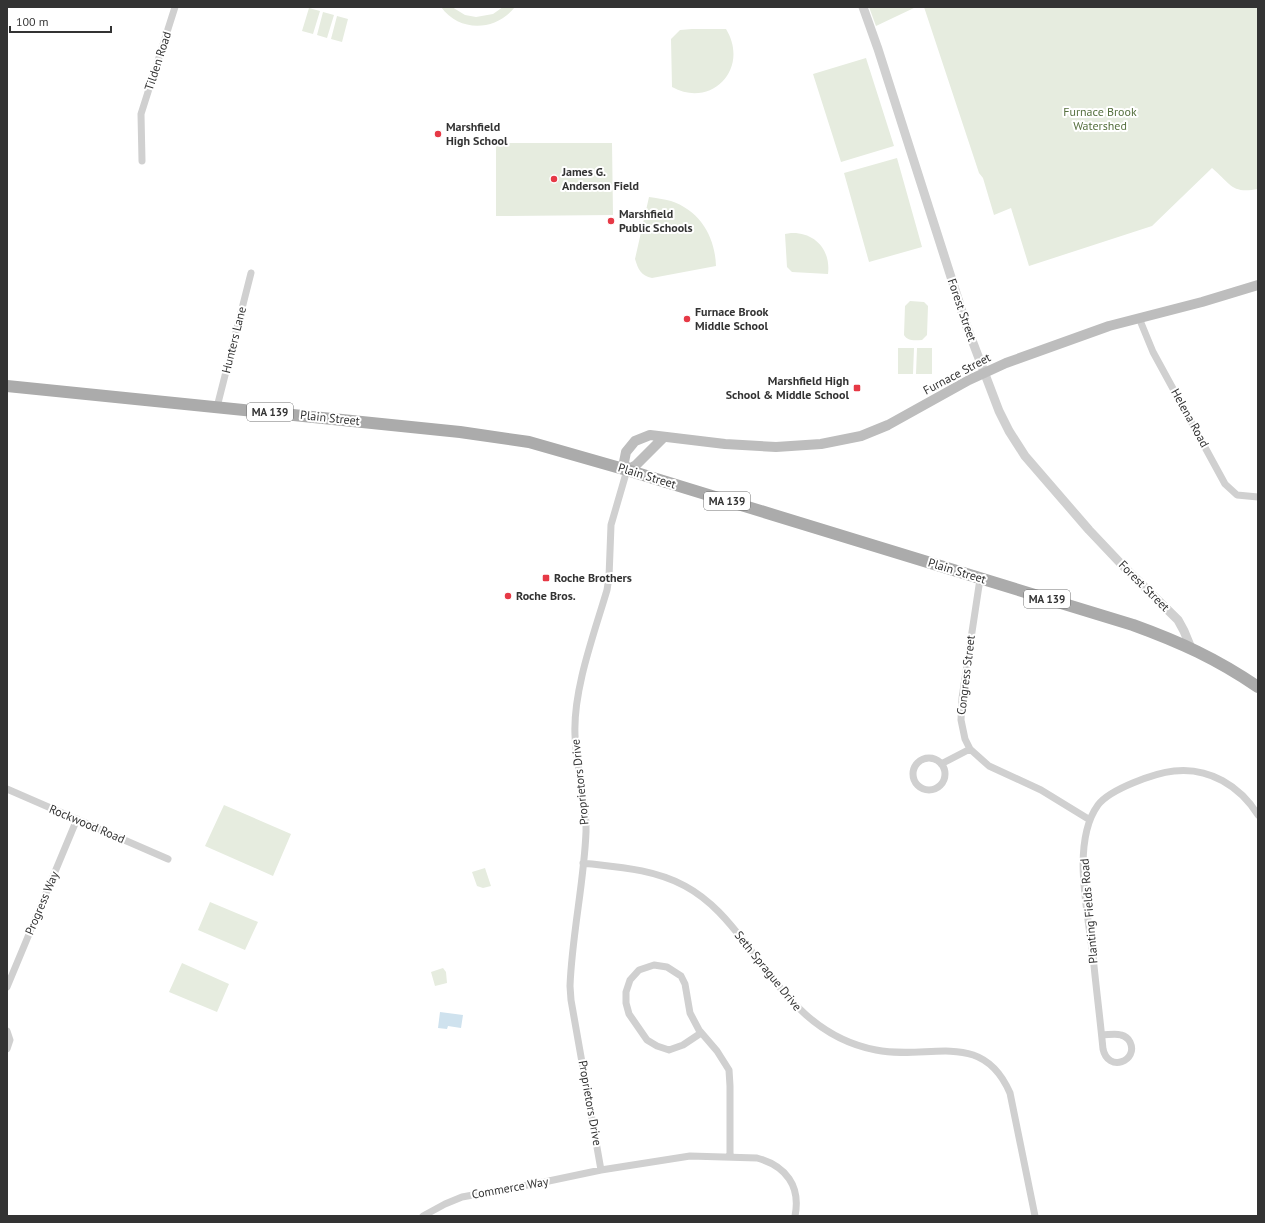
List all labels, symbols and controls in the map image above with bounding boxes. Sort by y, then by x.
scale bar [10,8,111,34]
text: 100 m [16,14,49,29]
street label: Tilden Road [141,29,174,92]
park label: Furnace Brook Watershed [1063,104,1137,133]
place label: Marshfield High School [446,119,508,148]
marker: Marshfield High School [433,129,443,139]
place label: James G. Anderson Field [561,164,639,193]
marker: James G. Anderson Field [549,174,559,184]
place label: Marshfield Public Schools [619,206,693,235]
marker: Marshfield Public Schools [606,216,616,226]
street label: Forest Street [945,276,980,343]
place label: Furnace Brook Middle School [695,304,769,333]
street label: Hunters Lane [218,305,249,375]
marker: Furnace Brook Middle School [682,314,692,324]
street label: Furnace Street [920,349,993,398]
place label: Marshfield High School & Middle School [726,373,849,402]
marker: Marshfield High School & Middle School [852,383,862,393]
street label: Helena Road [1168,386,1213,450]
road number: MA 139 [247,403,293,421]
street label: Plain Street [300,407,361,428]
street label: Plain Street [616,460,678,491]
road number: MA 139 [704,492,750,510]
street label: Plain Street [926,555,988,586]
street label: Forest Street [1116,557,1173,614]
place label: Roche Brothers [554,570,632,585]
marker: Roche Brothers [541,573,551,583]
place label: Roche Bros. [516,588,576,603]
road number: MA 139 [1024,590,1070,608]
marker: Roche Bros. [503,591,513,601]
street label: Congress Street [953,634,978,716]
street label: Proprietors Drive [568,738,591,826]
street label: Rockwood Road [47,801,127,846]
street label: Planting Fields Road [1076,858,1101,964]
street label: Progress Way [21,868,62,937]
street label: Seth Sprague Drive [732,928,805,1014]
street label: Proprietors Drive [576,1059,605,1147]
street label: Commerce Way [470,1173,550,1202]

